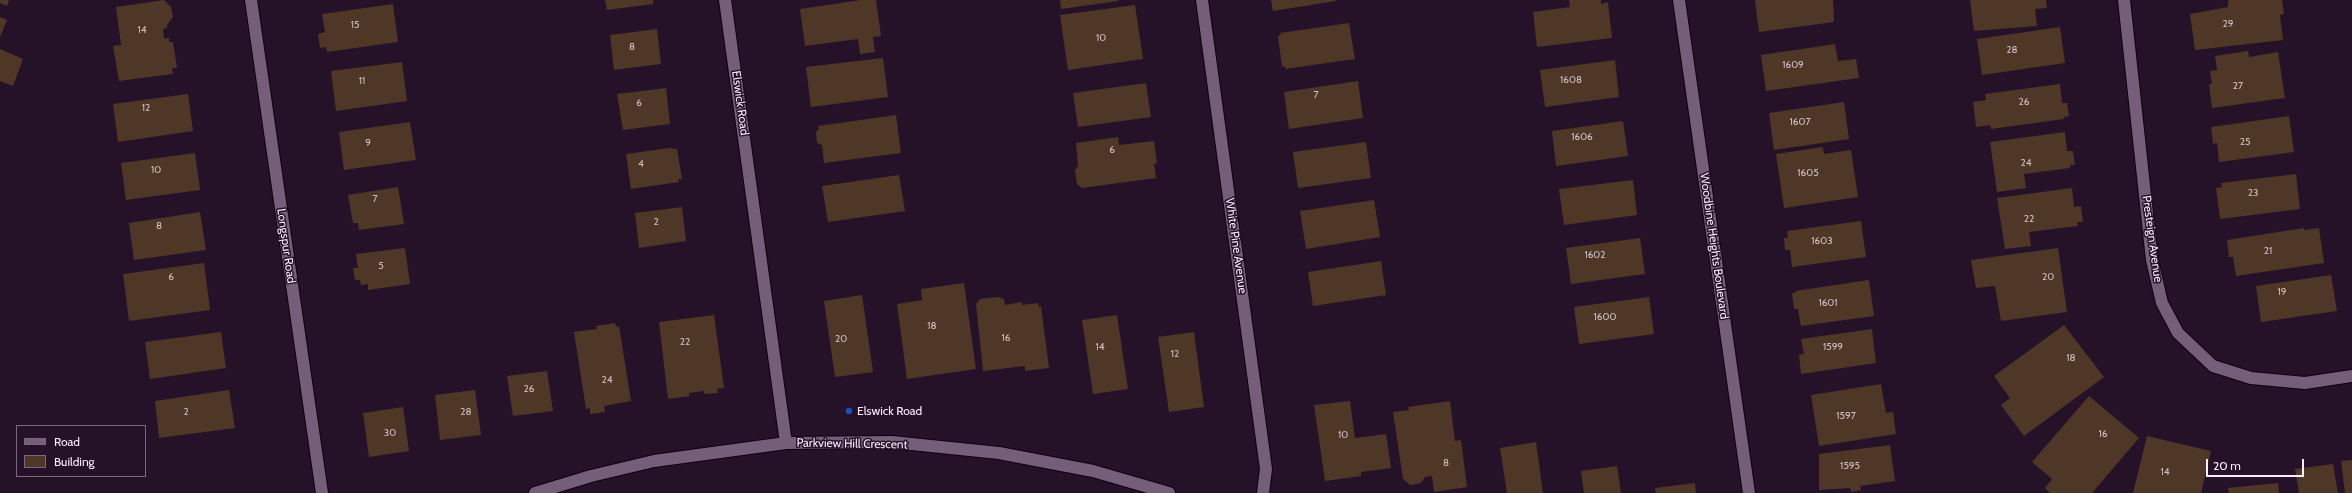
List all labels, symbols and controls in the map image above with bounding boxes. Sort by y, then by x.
house number: 29 [2223,18,2233,30]
house number: 15 [351,19,359,31]
house number: 14 [137,24,147,36]
house number: 10 [1096,32,1106,44]
house number: 8 [629,41,635,53]
house number: 28 [2006,44,2018,56]
house number: 1609 [1782,59,1804,71]
street label: Elswick Road [728,70,752,136]
house number: 1608 [1560,74,1582,86]
house number: 11 [359,75,365,87]
house number: 27 [2233,80,2243,92]
house number: 7 [1313,89,1319,101]
house number: 26 [2019,96,2029,108]
house number: 6 [636,97,642,109]
house number: 12 [142,102,150,114]
house number: 1607 [1790,116,1810,128]
house number: 1606 [1571,131,1593,143]
house number: 25 [2240,136,2250,148]
house number: 9 [365,137,371,149]
house number: 6 [1109,144,1115,156]
house number: 24 [2020,157,2032,169]
house number: 4 [638,158,644,170]
house number: 10 [151,164,161,176]
house number: 1605 [1797,167,1819,179]
street label: Woodbine Heights Boulevard [1697,172,1731,320]
house number: 23 [2248,187,2258,199]
house number: 7 [372,193,378,205]
street label: Presteign Avenue [2139,195,2165,283]
street label: White Pine Avenue [1222,197,1250,295]
street label: Longspur Road [274,208,298,284]
house number: 22 [2024,213,2034,225]
house number: 2 [653,216,659,228]
house number: 8 [156,220,162,232]
house number: 1603 [1811,235,1833,247]
house number: 21 [2264,245,2272,257]
house number: 1602 [1584,249,1606,261]
house number: 5 [378,260,384,272]
house number: 6 [168,271,174,283]
house number: 20 [2042,271,2054,283]
house number: 19 [2278,286,2286,298]
house number: 1601 [1818,297,1838,309]
house number: 1600 [1594,311,1616,323]
house number: 18 [927,320,937,332]
house number: 16 [1002,332,1010,344]
house number: 20 [835,333,847,345]
house number: 22 [680,336,690,348]
house number: 14 [1095,341,1105,353]
house number: 1599 [1823,341,1843,353]
house number: 12 [1171,348,1179,360]
house number: 18 [2066,352,2076,364]
house number: 24 [601,374,613,386]
house number: 26 [524,383,534,395]
place label: Elswick Road [857,404,922,418]
house number: 2 [183,406,189,418]
house number: 28 [460,406,472,418]
marker: Elswick Road [844,406,854,416]
house number: 1597 [1836,410,1856,422]
legend [16,425,146,477]
house number: 30 [384,427,396,439]
house number: 16 [2099,428,2107,440]
house number: 10 [1338,429,1348,441]
text: Road [54,434,80,449]
street label: Parkview Hill Crescent [796,436,908,452]
scale bar [2208,451,2306,477]
text: Building [54,454,95,469]
house number: 8 [1443,457,1449,469]
text: 20 m [2213,458,2241,473]
house number: 1595 [1840,460,1860,472]
house number: 14 [2160,466,2170,478]

